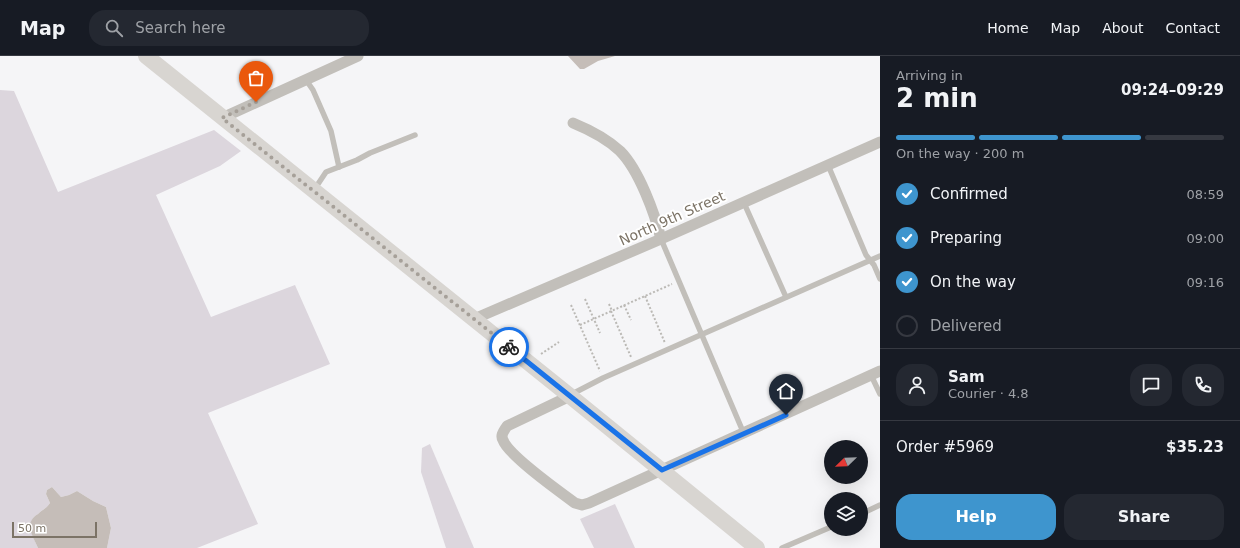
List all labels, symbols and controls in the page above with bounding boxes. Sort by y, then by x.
search box [89,10,369,46]
text: Map [20,17,65,39]
icon: search [103,17,125,39]
text: Search here [135,19,225,37]
text: Home [987,20,1029,36]
text: Map [1051,20,1080,36]
text: About [1102,20,1144,36]
text: Contact [1166,20,1220,36]
pin [239,61,273,102]
icon: bag [245,67,267,89]
text: Arriving in [896,68,963,83]
text: 09:24–09:29 [1121,81,1224,99]
text: 2 min [896,83,978,113]
text: On the way · 200 m [896,146,1024,161]
icon: check [896,183,918,205]
text: Confirmed [930,185,1008,203]
street label: North 9th Street [617,187,728,248]
text: 08:59 [1187,187,1224,202]
icon: check [896,227,918,249]
text: Preparing [930,229,1002,247]
text: 09:00 [1187,231,1224,246]
icon: check [896,271,918,293]
text: On the way [930,273,1016,291]
text: 09:16 [1187,275,1224,290]
text: Delivered [930,317,1002,335]
courier [489,327,529,367]
icon: bike [498,336,520,358]
button: person [896,364,938,406]
button: chat [1130,364,1172,406]
button: phone [1182,364,1224,406]
text: Sam [948,368,985,386]
pin [769,374,803,415]
icon: home [775,380,797,402]
text: Courier · 4.8 [948,386,1029,401]
text: Order #5969 [896,438,994,456]
text: $35.23 [1166,438,1224,456]
north arrow [824,440,868,484]
map controls [824,440,868,536]
button: layers [824,492,868,536]
button: Help [896,494,1056,540]
button: Share [1064,494,1224,540]
scale bar [12,520,97,539]
text: 50 m [18,522,46,535]

